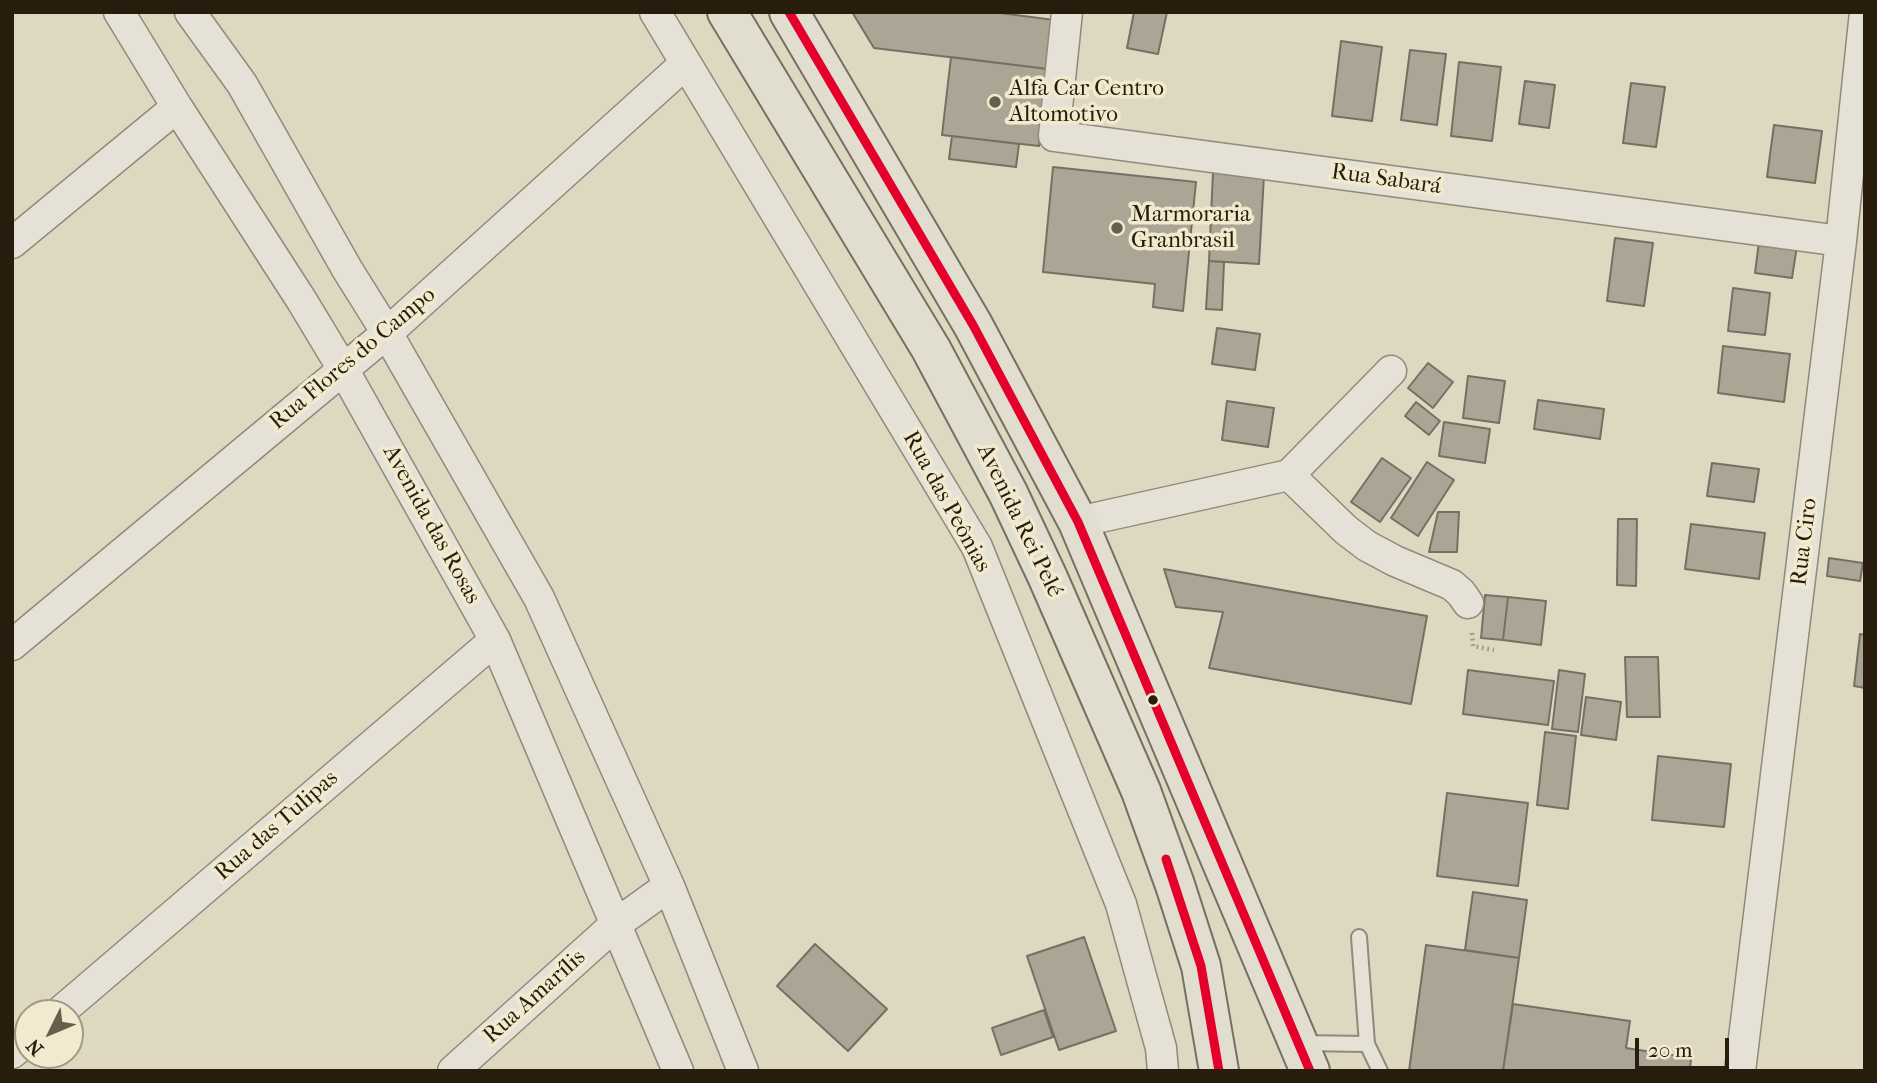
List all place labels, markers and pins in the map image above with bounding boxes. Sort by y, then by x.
place label: Alfa Car Centro Altomotivo [1009,75,1164,129]
marker: Alfa Car Centro Altomotivo [987,94,1003,110]
place label: Marmoraria Granbrasil [1131,201,1251,255]
marker: Marmoraria Granbrasil [1109,220,1125,236]
unlabelled marker [1146,693,1160,707]

